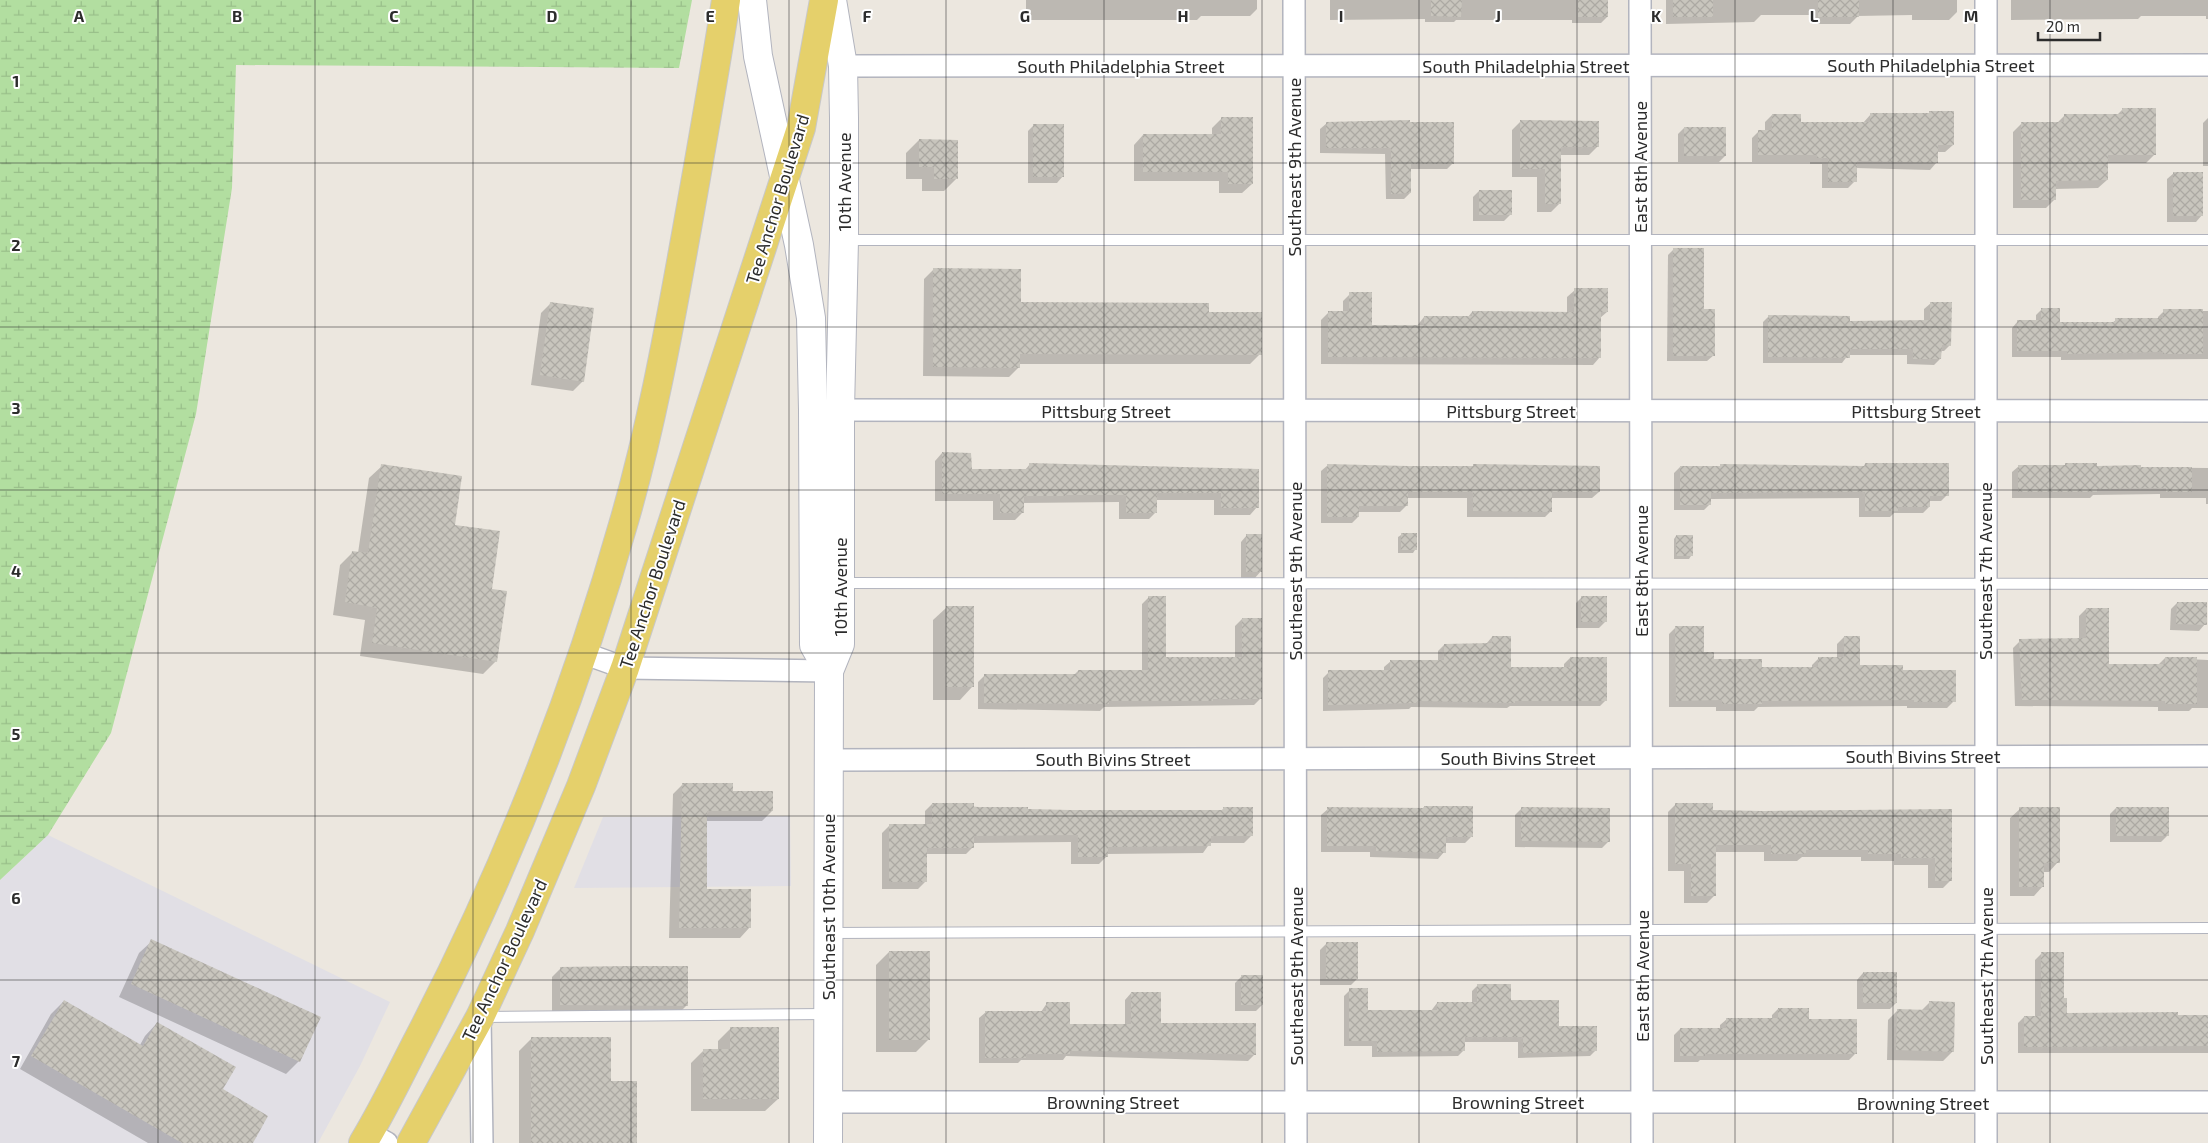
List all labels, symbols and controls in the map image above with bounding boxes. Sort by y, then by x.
text: A [74,6,85,25]
text: B [232,6,242,25]
text: C [389,6,399,25]
text: D [547,6,558,25]
text: E [705,6,715,25]
text: F [863,6,872,25]
text: G [1020,6,1030,25]
text: H [1177,6,1189,25]
text: I [1339,6,1343,25]
text: J [1495,6,1501,25]
text: K [1651,6,1662,25]
text: L [1810,6,1819,25]
text: M [1964,6,1978,25]
scale bar [2038,10,2100,42]
text: 20 m [2046,17,2080,35]
street label: South Philadelphia Street [1827,54,2035,76]
street label: South Philadelphia Street [1017,55,1225,77]
street label: South Philadelphia Street [1422,55,1630,77]
text: 1 [13,71,19,90]
street label: Southeast 9th Avenue [1283,78,1305,256]
street label: East 8th Avenue [1629,101,1651,233]
street label: Tee Anchor Boulevard [741,111,813,287]
street label: 10th Avenue [833,132,855,232]
text: 2 [11,235,21,254]
text: 3 [11,398,21,417]
street label: Pittsburg Street [1041,400,1171,422]
street label: Pittsburg Street [1446,400,1576,422]
street label: Pittsburg Street [1851,400,1981,422]
street label: Southeast 9th Avenue [1284,482,1306,660]
street label: Southeast 7th Avenue [1974,482,1996,660]
street label: Tee Anchor Boulevard [614,497,690,671]
street label: East 8th Avenue [1630,505,1652,637]
street label: 10th Avenue [829,537,851,637]
text: 4 [11,561,21,580]
text: 5 [12,724,21,743]
street label: South Bivins Street [1845,745,2001,767]
street label: South Bivins Street [1440,747,1596,769]
street label: South Bivins Street [1035,748,1191,770]
street label: Southeast 10th Avenue [817,814,839,1000]
street label: Tee Anchor Boulevard [457,875,551,1045]
street label: Southeast 9th Avenue [1285,887,1307,1065]
street label: Southeast 7th Avenue [1975,887,1997,1065]
text: 6 [11,888,21,907]
street label: East 8th Avenue [1631,910,1653,1042]
text: 7 [12,1051,21,1070]
street label: Browning Street [1047,1091,1179,1113]
street label: Browning Street [1452,1091,1584,1113]
street label: Browning Street [1857,1092,1989,1114]

